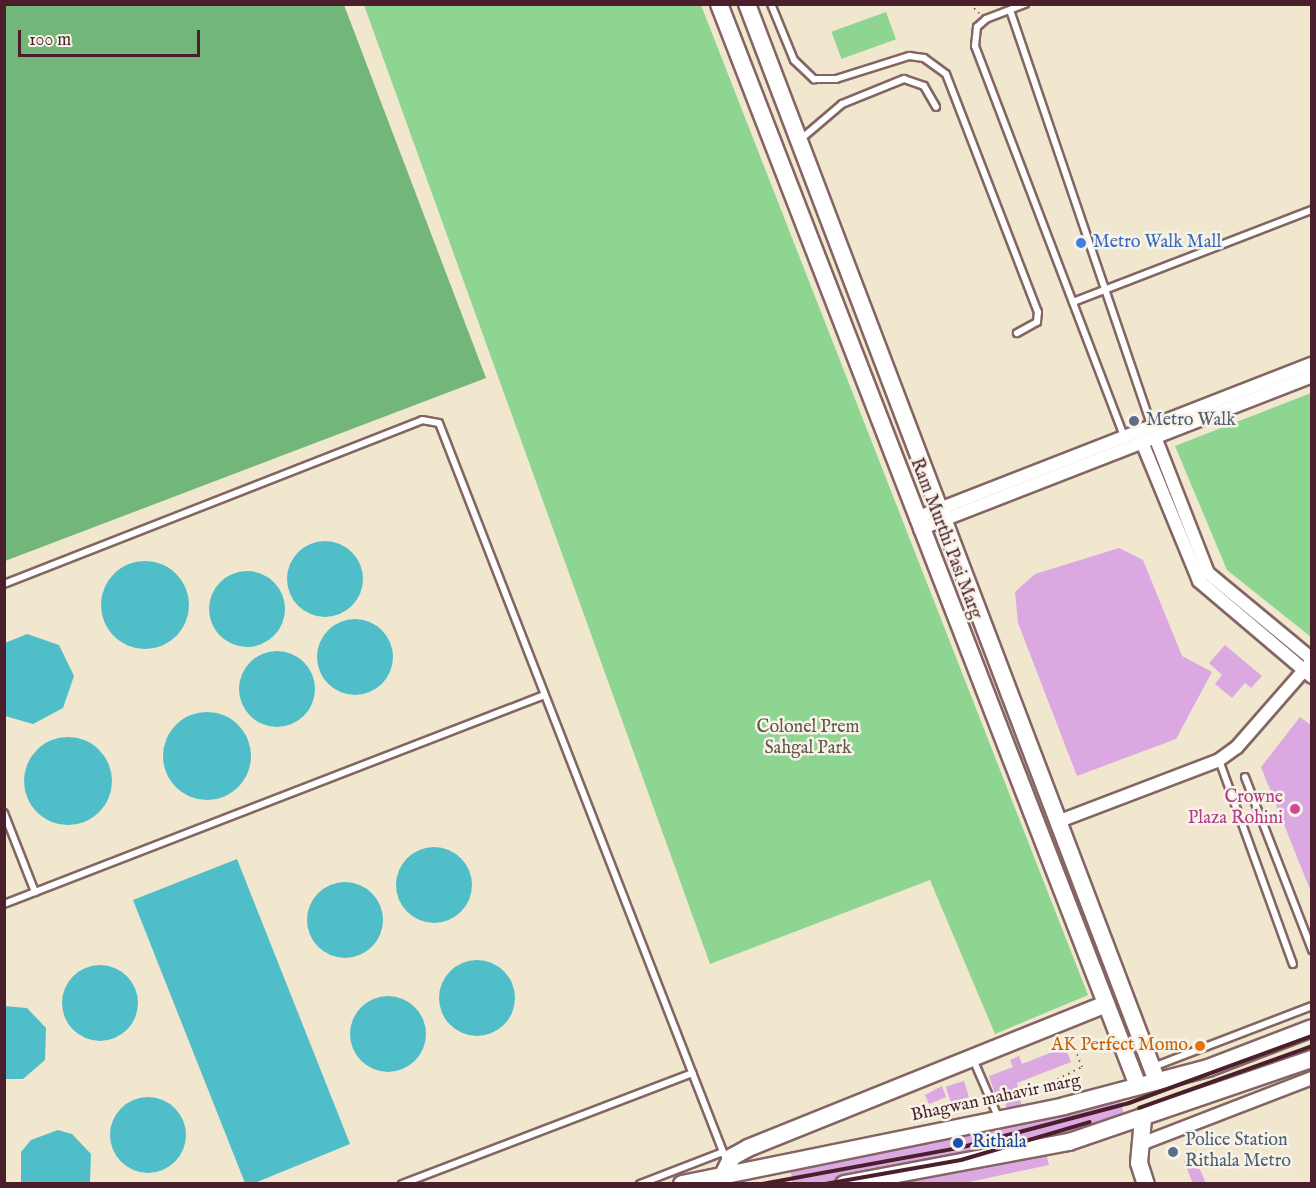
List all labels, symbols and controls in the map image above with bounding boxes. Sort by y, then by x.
scale bar [21,18,202,56]
text: 100 m [29,29,71,52]
place label: Metro Walk Mall [1093,232,1221,254]
marker: Metro Walk Mall [1074,236,1088,250]
place label: Metro Walk [1146,410,1236,432]
marker: Metro Walk [1127,414,1141,428]
street label: Ram Murthi Pasi Marg [904,455,986,623]
park label: Colonel Prem Sahgal Park [757,718,859,760]
place label: Crowne Plaza Rohini [1188,788,1283,830]
marker: Crowne Plaza Rohini [1288,802,1302,816]
place label: AK Perfect Momo [1051,1035,1188,1057]
marker: AK Perfect Momo [1193,1039,1207,1053]
street label: Bhagwan mahavir marg [909,1070,1083,1128]
place label: Police Station Rithala Metro [1185,1131,1291,1174]
place label: Rithala [972,1132,1027,1154]
marker: Rithala [949,1134,967,1152]
marker: Police Station Rithala Metro [1166,1145,1180,1159]

